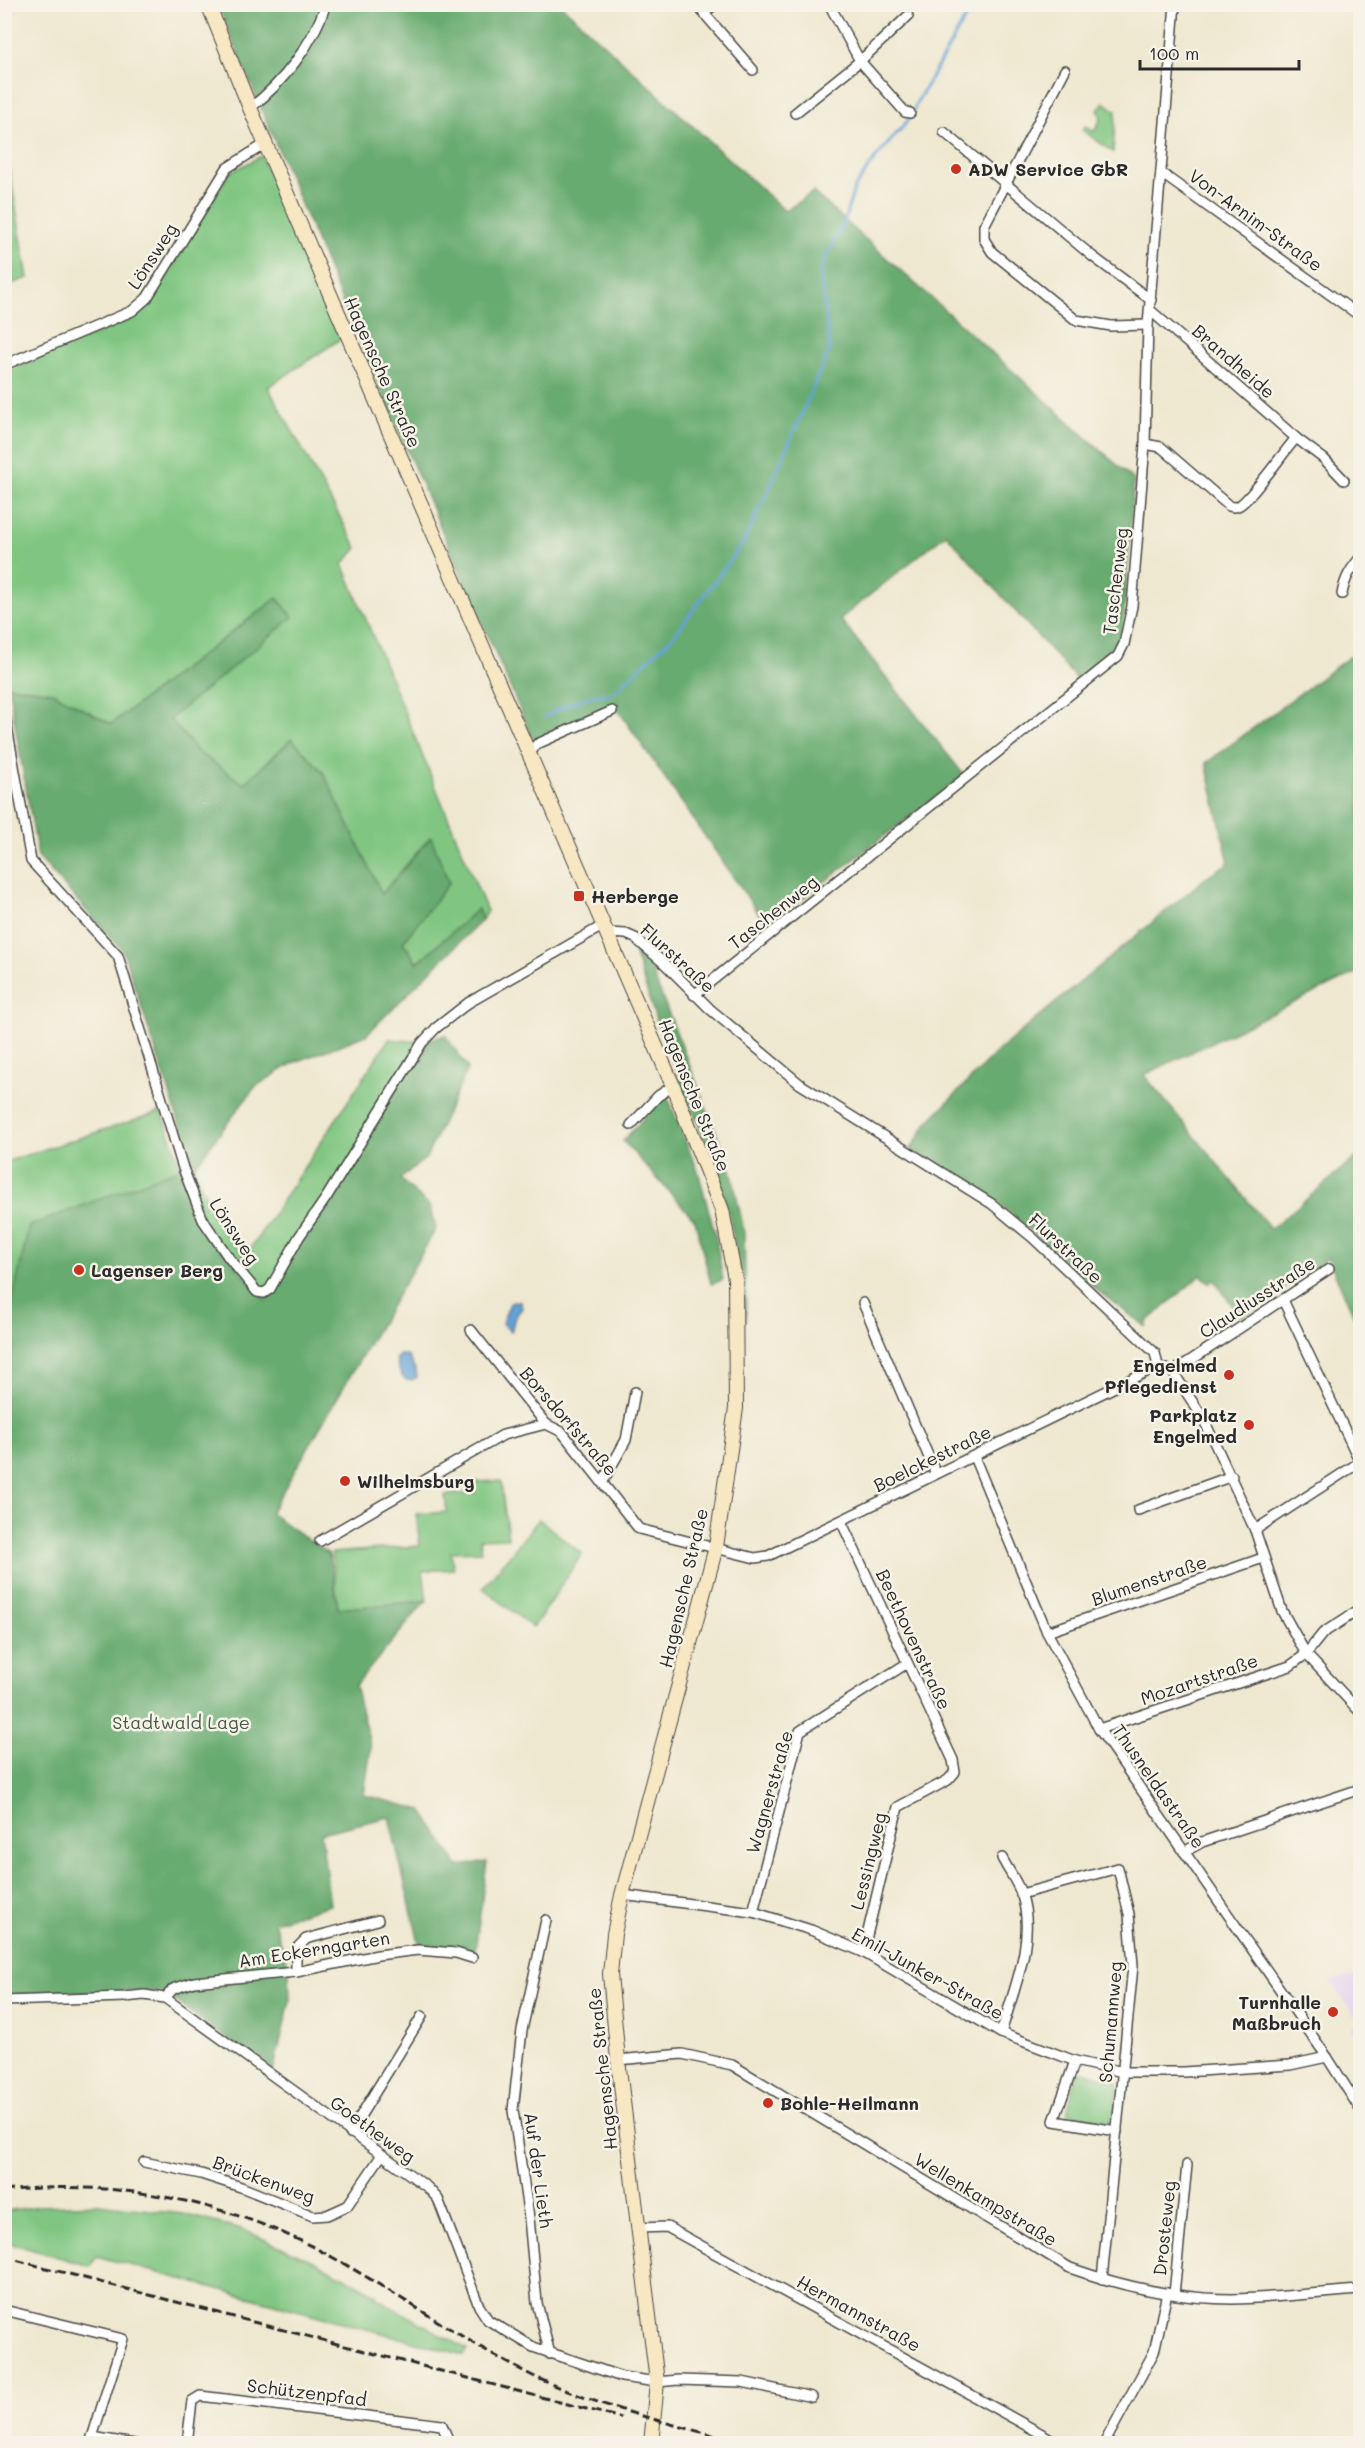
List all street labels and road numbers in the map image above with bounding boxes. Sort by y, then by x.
street label: Von-Arnim-Straße [1184,163,1328,277]
street label: Lönsweg [122,218,182,294]
street label: Hagensche Straße [339,293,427,451]
street label: Brandheide [1188,318,1280,404]
street label: Taschenweg [1097,526,1133,636]
street label: Taschenweg [723,869,823,955]
street label: Flurstraße [635,918,721,998]
street label: Hagensche Straße [653,1015,737,1175]
street label: Lönsweg [205,1193,265,1269]
street label: Flurstraße [1024,1208,1108,1288]
street label: Claudiusstraße [1195,1251,1319,1343]
street label: Borsdorfstraße [515,1361,623,1481]
street label: Boelckestraße [869,1419,995,1497]
street label: Hagensche Straße [653,1506,713,1670]
street label: Blumenstraße [1088,1549,1210,1611]
street label: Beethovenstraße [871,1565,957,1713]
street label: Mozartstraße [1137,1648,1261,1710]
street label: Thusneldastraße [1107,1719,1211,1853]
street label: Wagnerstraße [740,1728,798,1856]
street label: Lessingweg [844,1810,892,1912]
street label: Emil-Junker-Straße [848,1921,1008,2025]
street label: Am Eckerngarten [237,1925,391,1973]
street label: Schumannweg [1093,1960,1127,2084]
street label: Hagensche Straße [582,1987,622,2151]
street label: Goetheweg [326,2090,420,2168]
street label: Auf der Lieth [519,2111,559,2229]
street label: Wellenkampstraße [910,2147,1062,2251]
street label: Brückenweg [210,2149,318,2209]
street label: Drosteweg [1147,2179,1181,2277]
street label: Hermannstraße [793,2269,925,2357]
street label: Schützenpfad [246,2373,368,2411]

